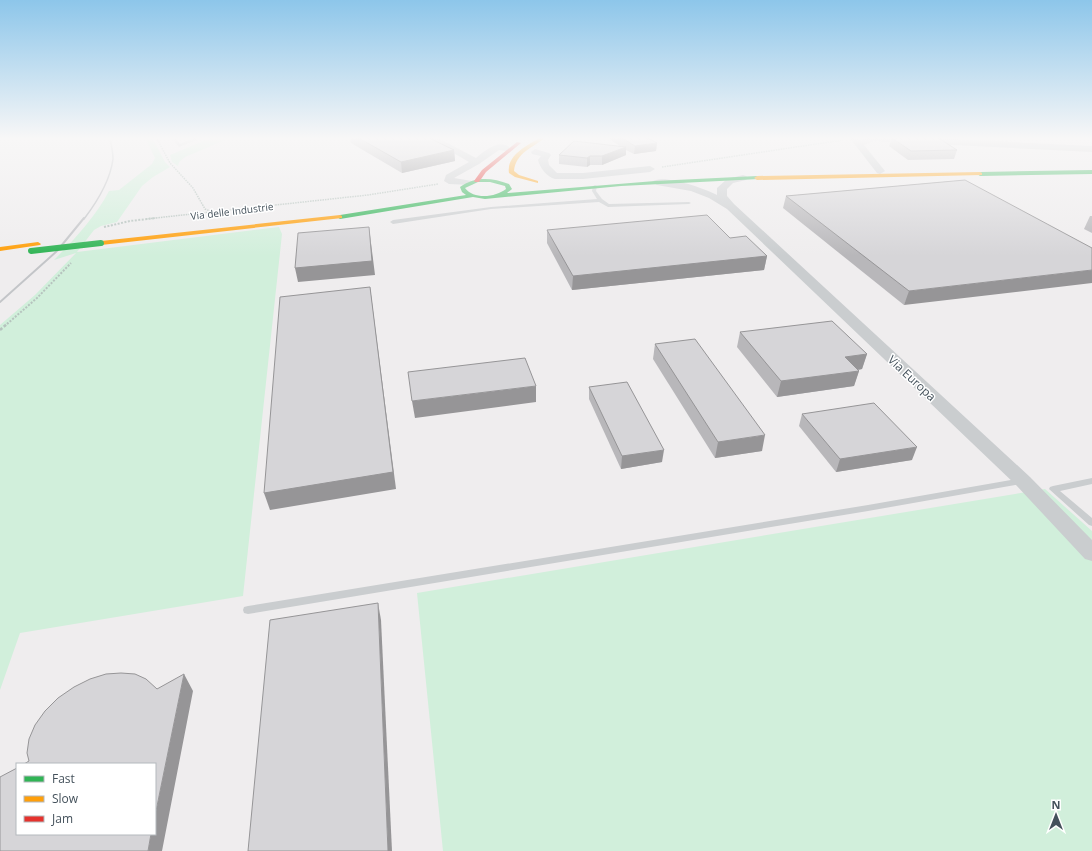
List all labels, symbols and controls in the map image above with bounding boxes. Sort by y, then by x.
street label: Via delle Industrie [190,199,275,223]
street label: Via Europa [884,351,940,405]
legend [16,763,156,835]
text: Fast [52,770,75,787]
text: Slow [52,790,79,807]
north arrow [1036,795,1076,835]
text: N [1052,797,1060,812]
text: Jam [51,810,73,827]

